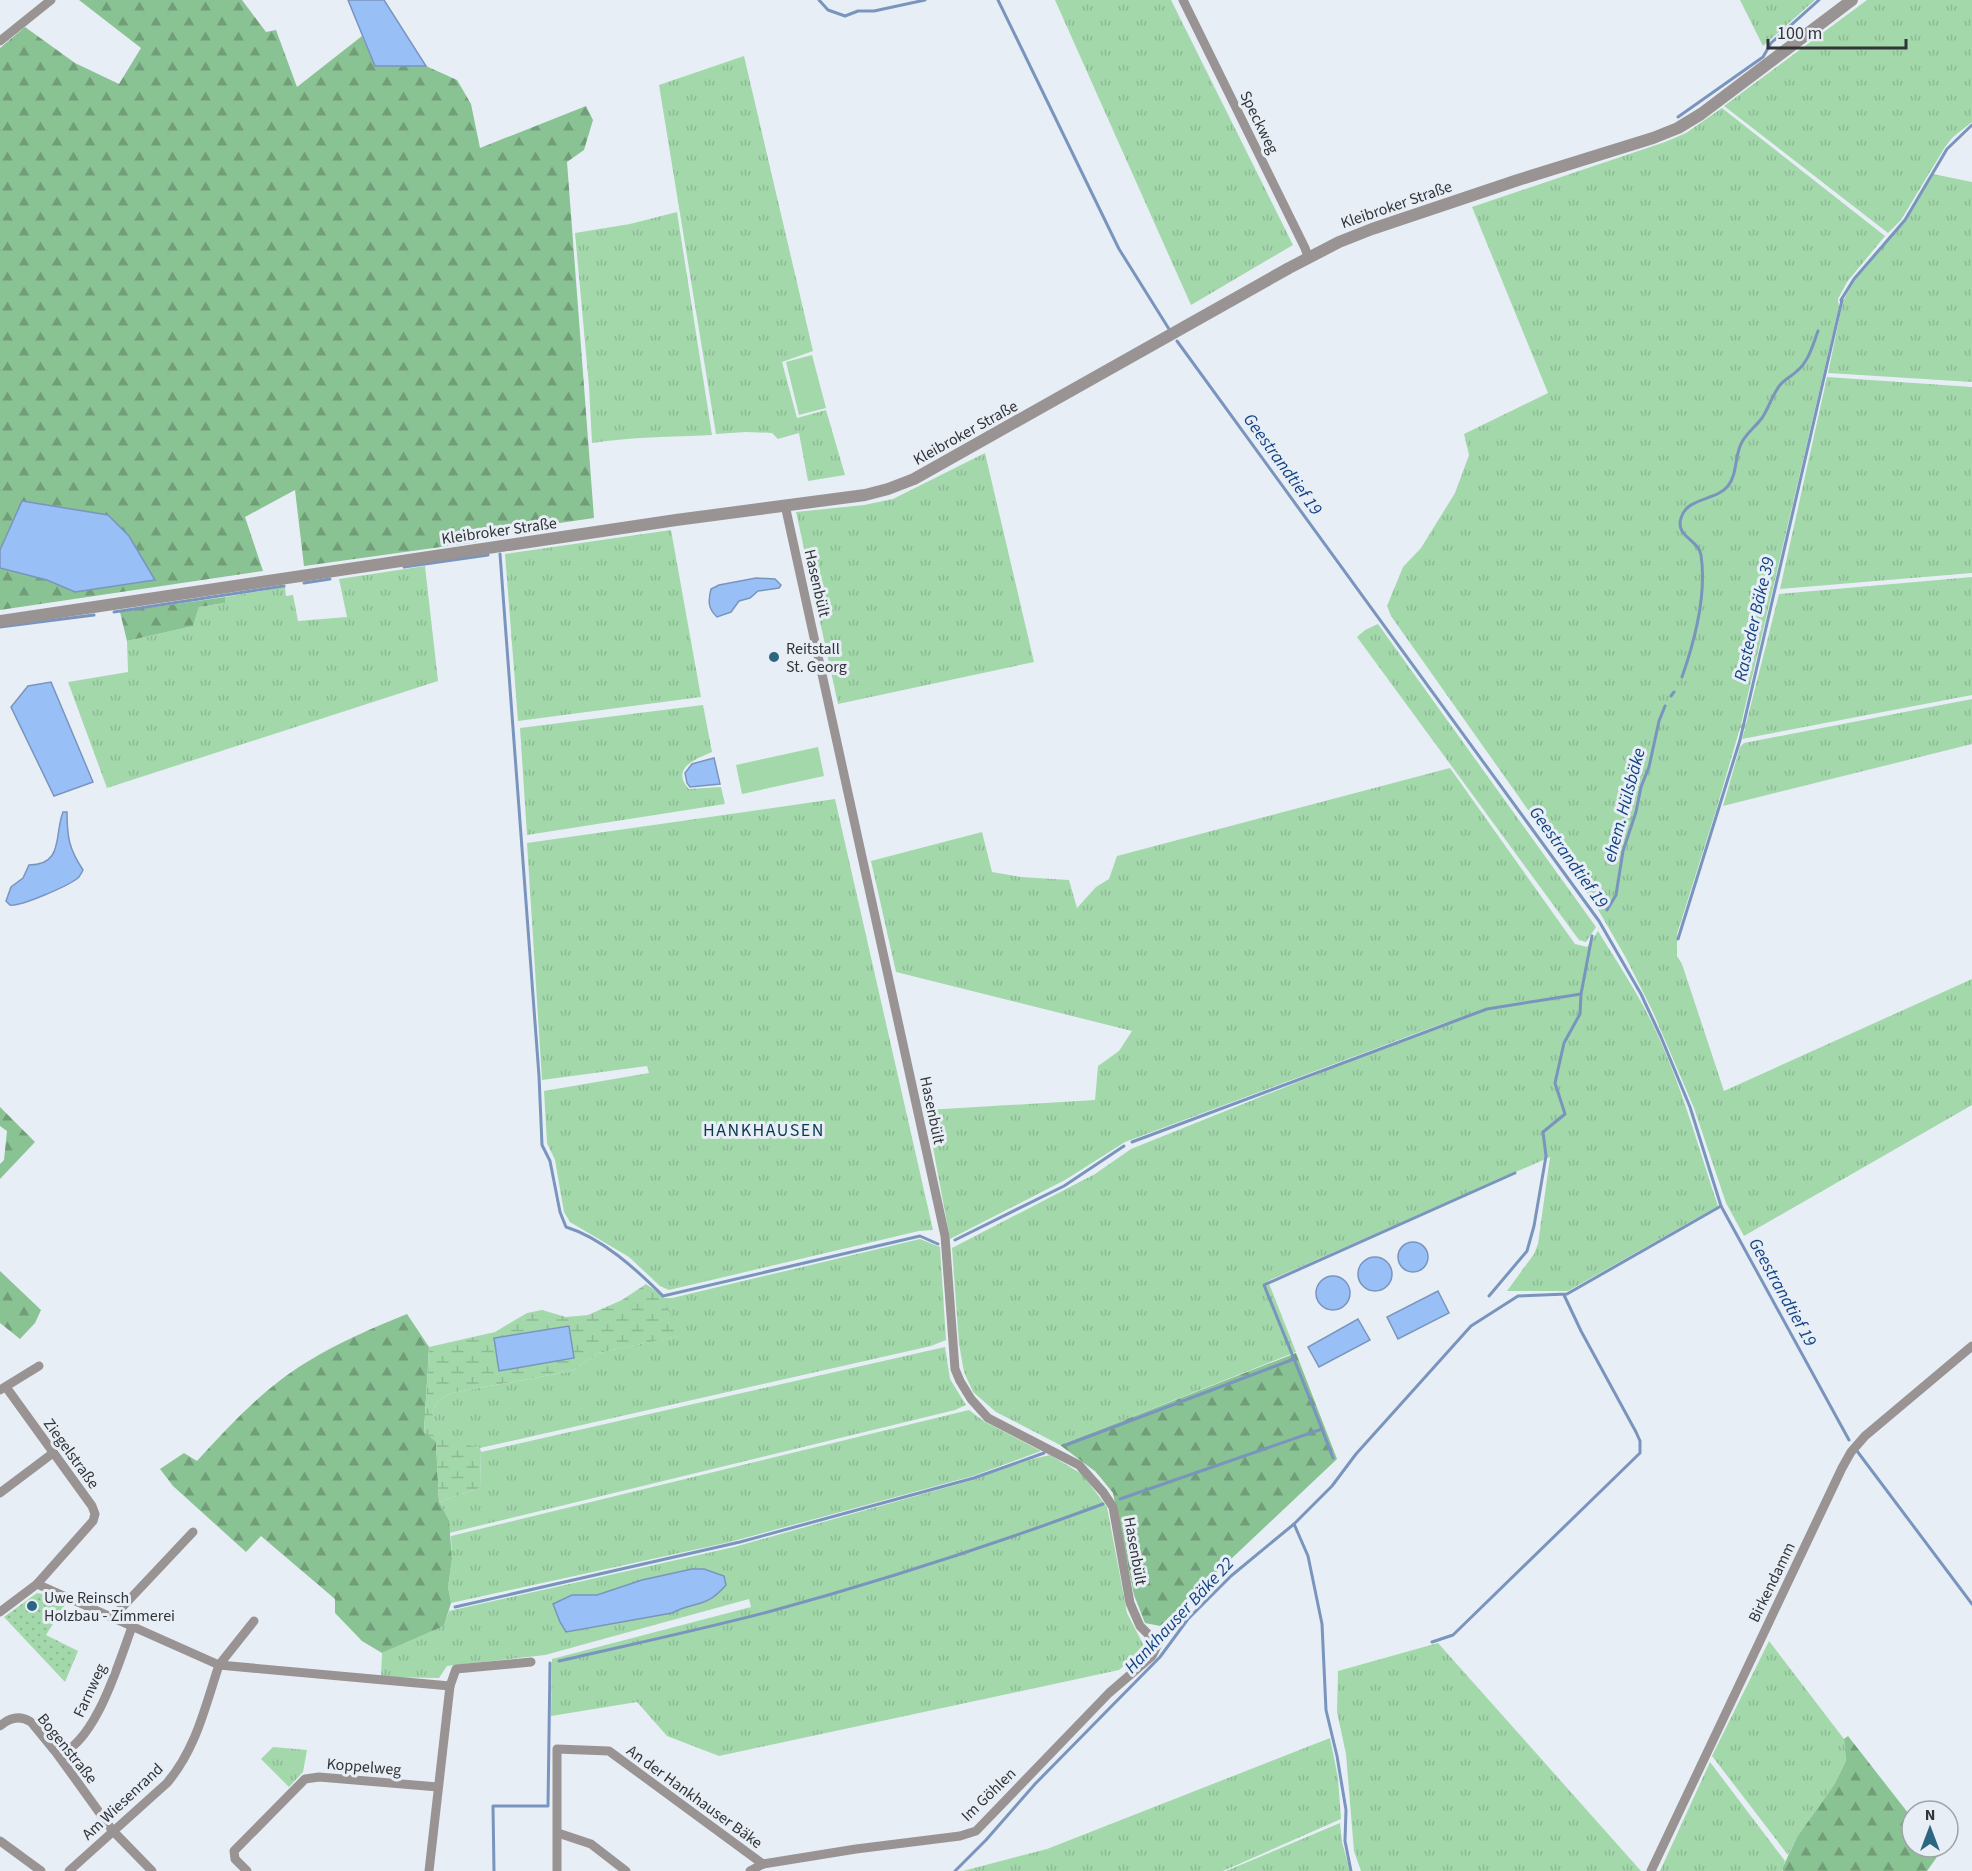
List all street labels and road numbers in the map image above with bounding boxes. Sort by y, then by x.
street label: Speckweg [1234,87,1284,158]
street label: Kleibroker Straße [1338,176,1455,234]
street label: Kleibroker Straße [909,395,1022,471]
street label: Kleibroker Straße [440,512,558,550]
street label: Hasenbült [799,547,836,620]
street label: Hasenbült [914,1074,950,1147]
street label: Ziegelstraße [38,1414,104,1493]
street label: Hasenbült [1118,1515,1152,1588]
street label: Birkendamm [1743,1539,1801,1626]
street label: Farnweg [68,1660,112,1721]
street label: Bogenstraße [32,1709,102,1789]
street label: An der Hankhauser Bäke [622,1740,767,1854]
street label: Koppelweg [326,1753,402,1781]
street label: Am Wiesenrand [77,1758,168,1845]
street label: Im Göhlen [956,1763,1021,1826]

